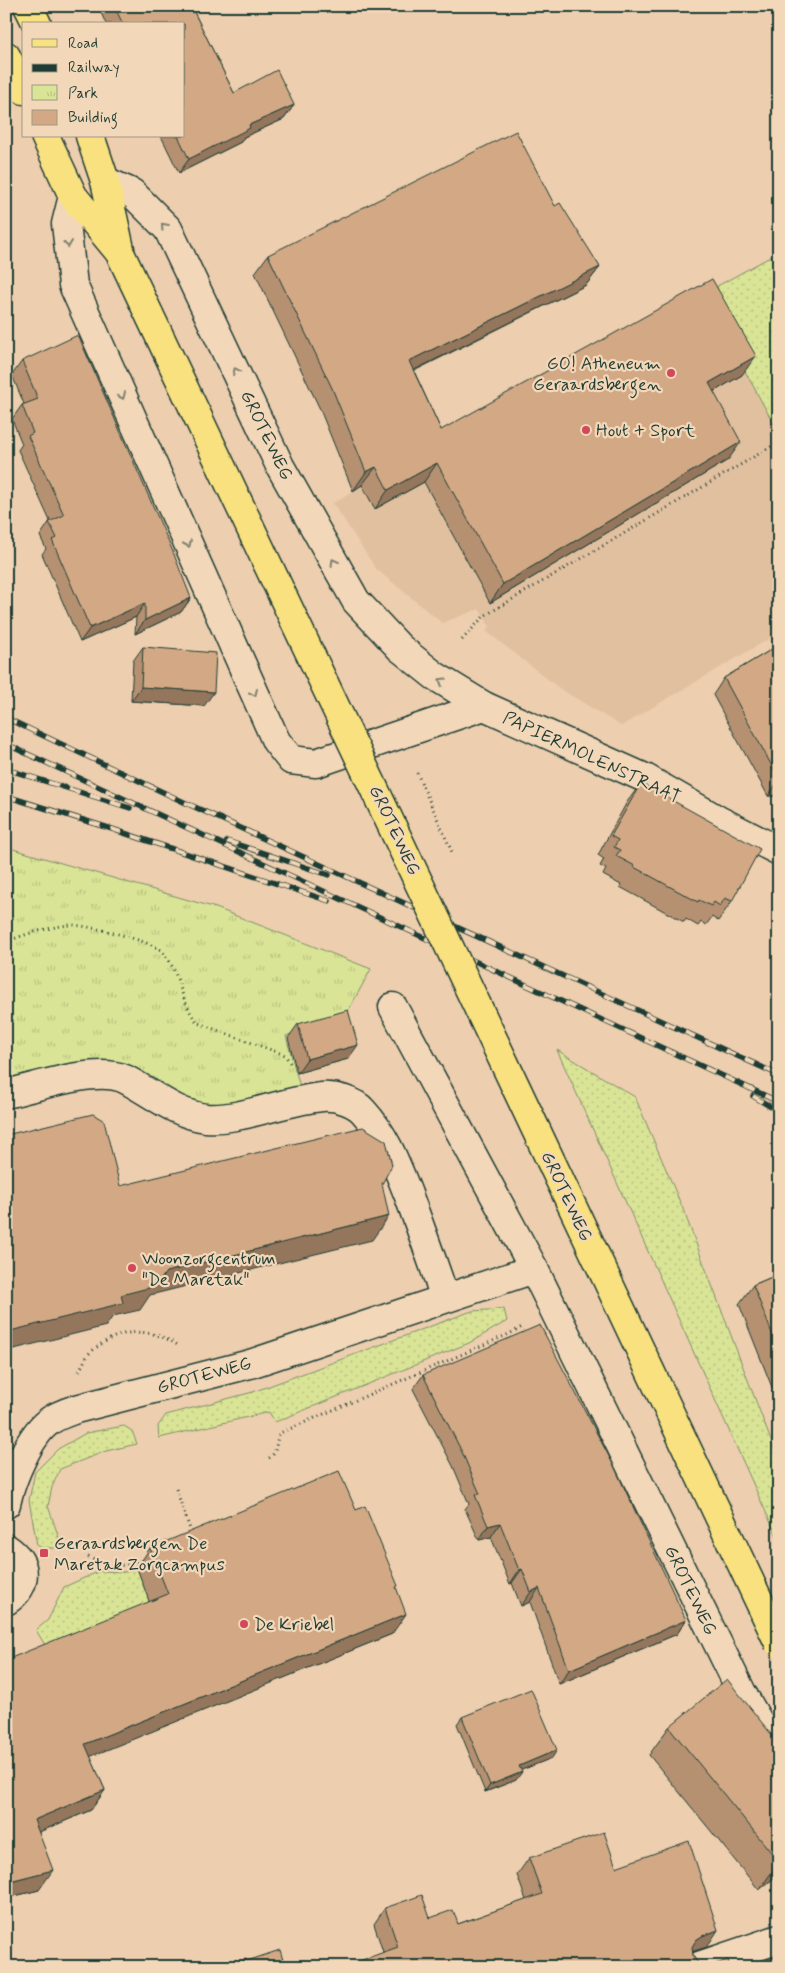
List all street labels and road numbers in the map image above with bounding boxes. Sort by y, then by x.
street label: GROTEWEG [234,387,298,484]
street label: PAPIERMOLENSTRAAT [499,706,684,810]
street label: GROTEWEG [363,781,425,879]
street label: GROTEWEG [535,1147,597,1245]
street label: GROTEWEG [154,1352,254,1400]
street label: GROTEWEG [658,1542,722,1639]

